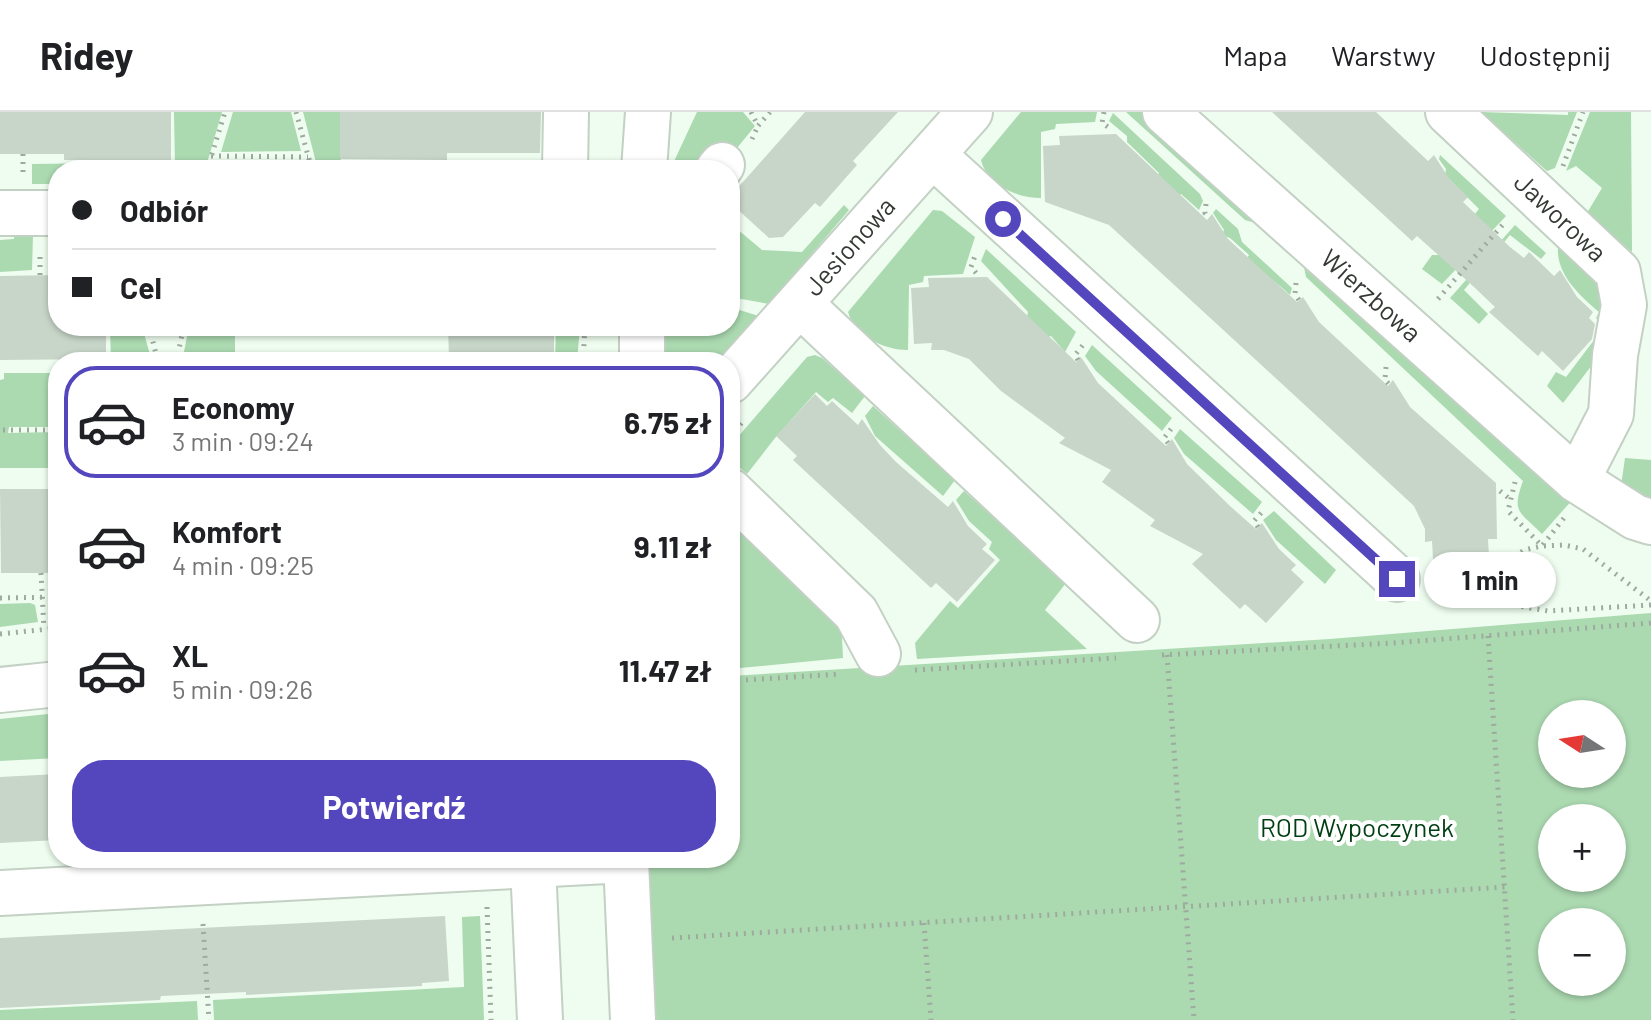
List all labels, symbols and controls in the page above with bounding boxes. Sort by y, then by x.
text: Ridey [40,32,133,78]
text: Mapa [1223,38,1287,72]
text: Warstwy [1331,38,1436,72]
text: Udostępnij [1480,38,1611,72]
street label: Jaworowa [1509,166,1614,267]
street label: Jesionowa [797,190,901,301]
text: Odbiór [120,192,208,228]
route start [985,201,1021,237]
street label: Wierzbowa [1315,242,1428,348]
text: Cel [120,269,162,305]
icon: car [76,386,148,458]
text: Economy [172,389,295,425]
text: 6.75 zł [624,404,712,440]
text: 3 min · 09:24 [172,425,314,456]
icon: car [76,510,148,582]
text: Komfort [172,513,282,549]
text: 9.11 zł [634,528,712,564]
text: 4 min · 09:25 [172,549,314,580]
callout: 1 min [1425,551,1557,607]
route end [1379,561,1415,597]
text: 1 min [1462,564,1518,595]
icon: car [76,634,148,706]
text: XL [172,637,208,673]
text: 11.47 zł [619,652,712,688]
text: 5 min · 09:26 [172,673,313,704]
north arrow [1538,700,1626,788]
map controls [1538,700,1626,996]
button: Potwierdź [72,760,716,852]
button: + [1538,804,1626,892]
park label: ROD Wypoczynek [1260,811,1454,842]
button: − [1538,908,1626,996]

